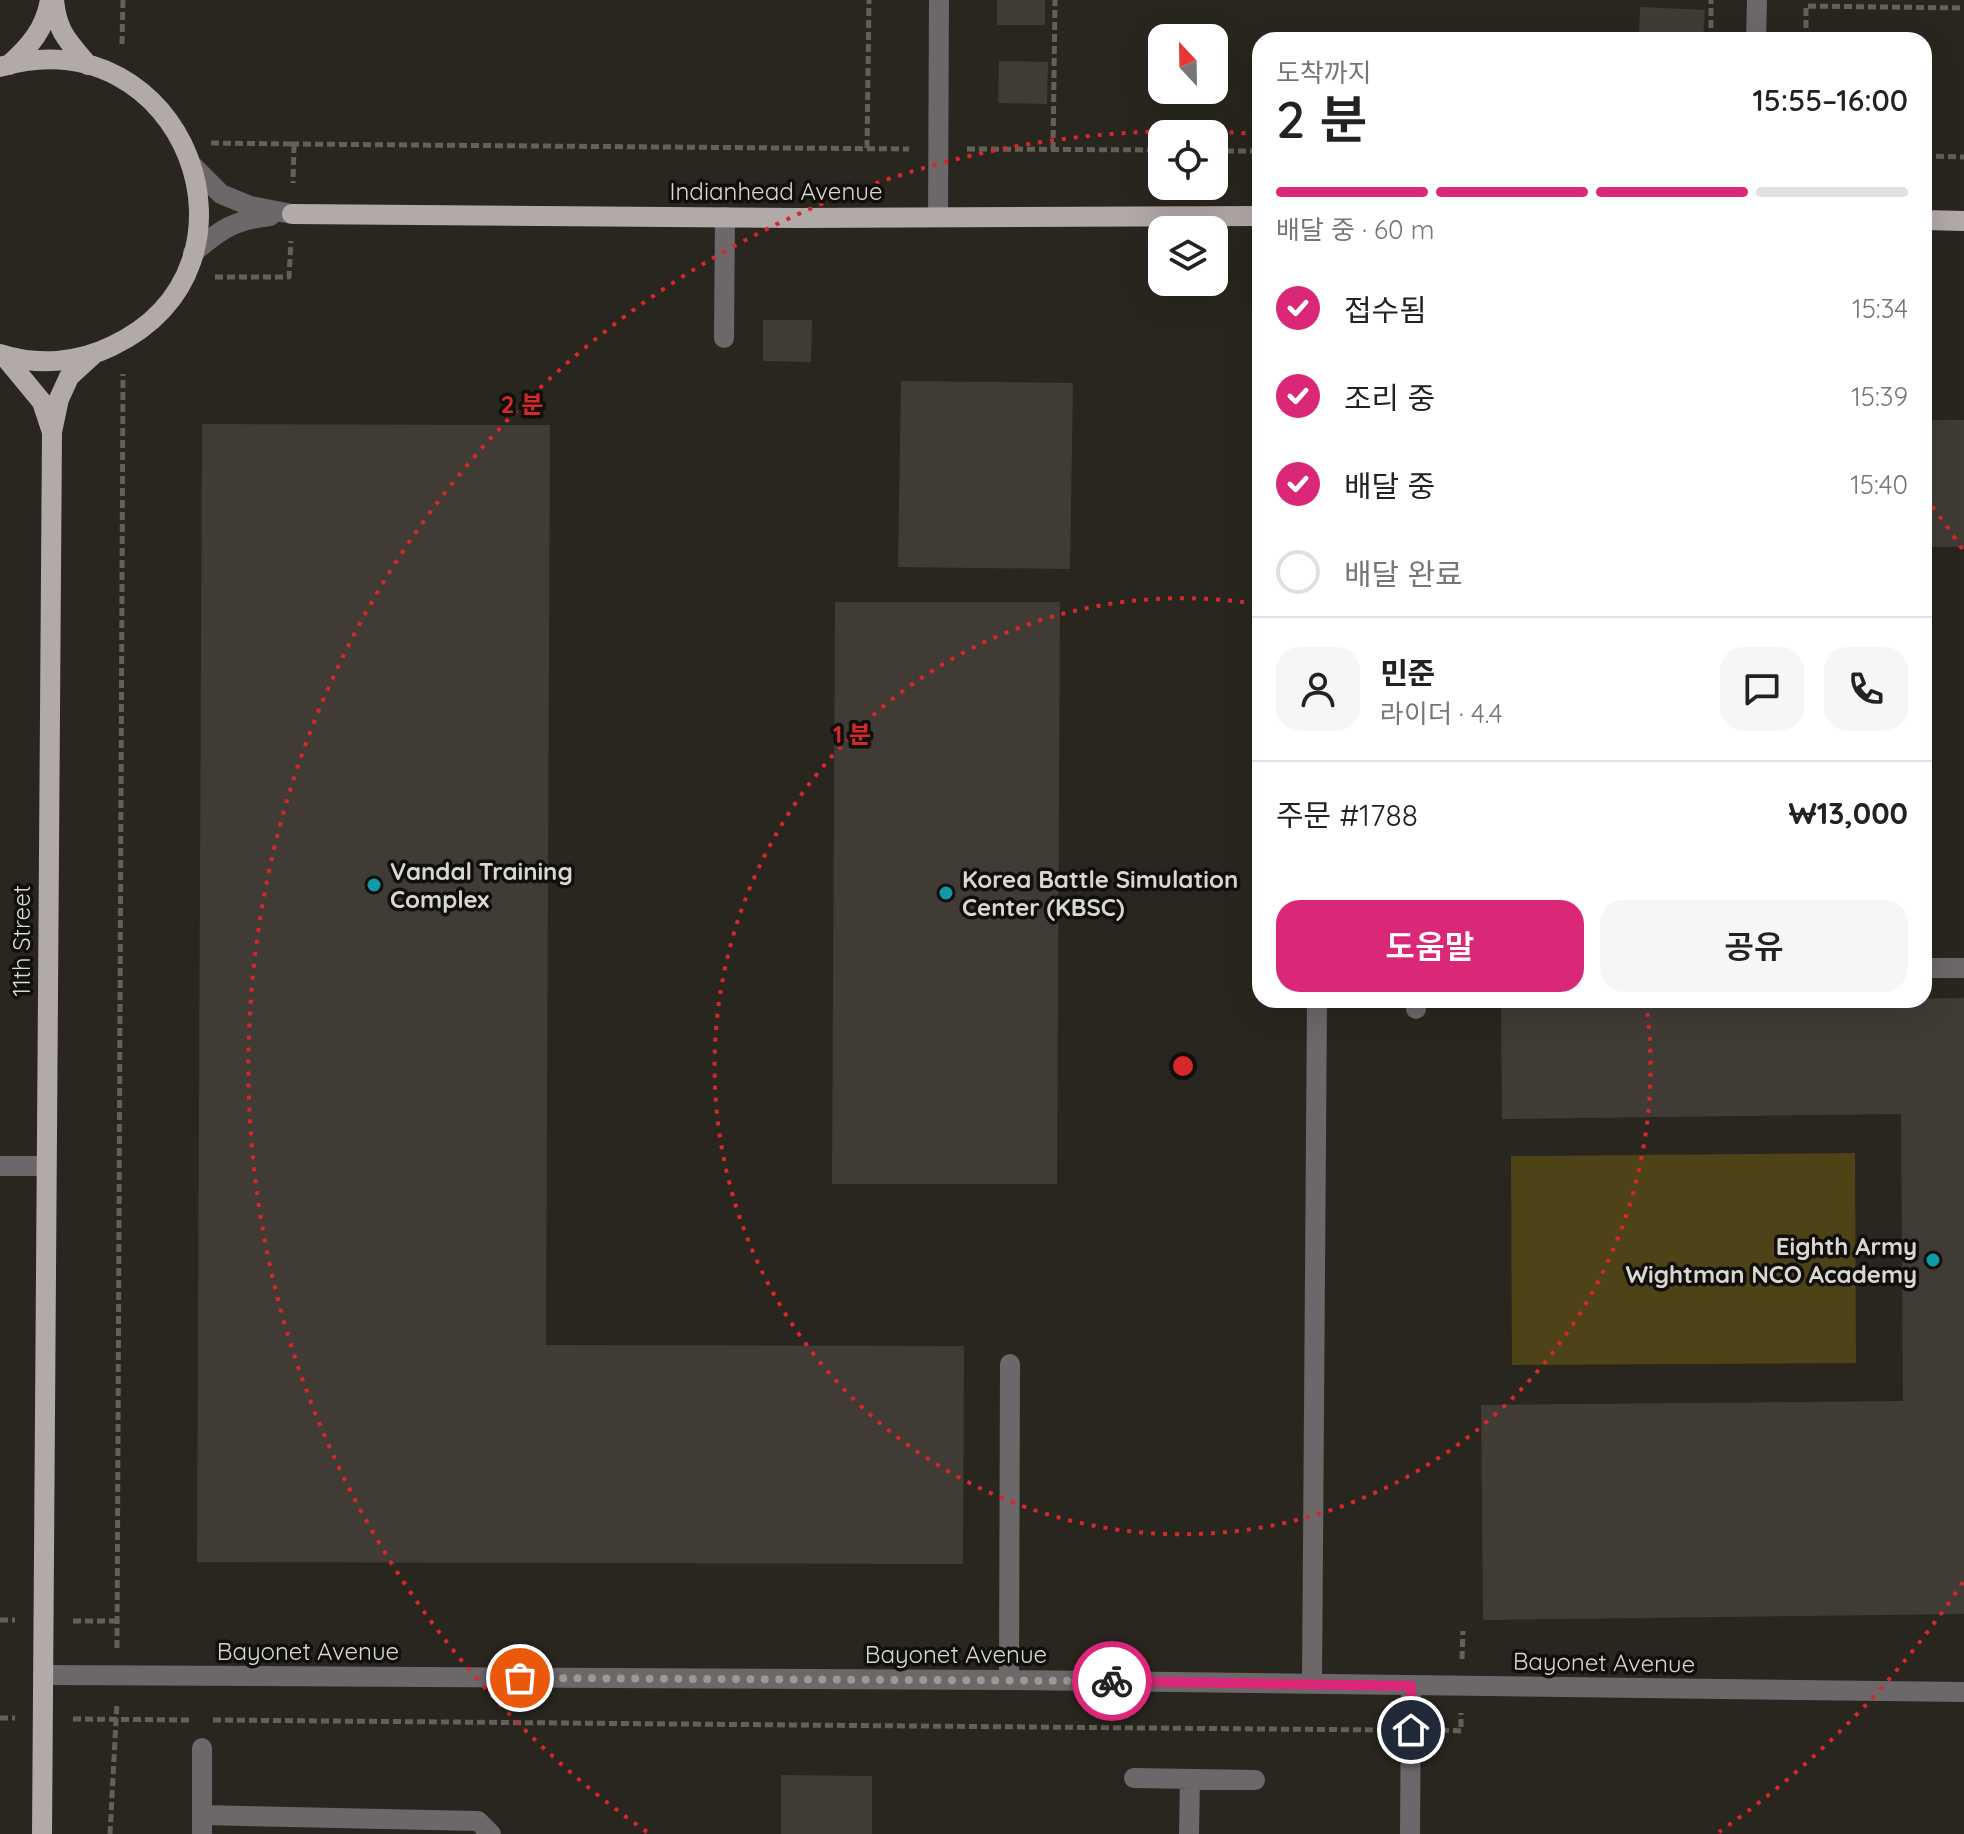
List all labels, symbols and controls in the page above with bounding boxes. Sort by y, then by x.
north arrow [1148,24,1228,104]
map controls [1148,24,1228,296]
text: 도착까지 [1276,56,1372,89]
text: 15:55–16:00 [1752,81,1908,119]
text: 2 분 [1276,86,1368,151]
button: locate [1148,120,1228,200]
street label: Indianhead Avenue [670,176,882,206]
text: 배달 중 · 60 m [1276,213,1434,246]
button: layers [1148,216,1228,296]
icon: check [1276,286,1320,330]
text: 접수됨 [1344,291,1427,329]
text: 15:34 [1852,292,1908,325]
icon: check [1276,374,1320,418]
text: 조리 중 [1344,379,1435,417]
text: 15:39 [1851,380,1908,413]
text: 2 분 [501,389,543,419]
icon: check [1276,462,1320,506]
text: 배달 중 [1344,467,1435,505]
text: 15:40 [1850,468,1908,501]
text: 배달 완료 [1344,555,1463,593]
button: person [1276,647,1360,731]
button: chat [1720,647,1804,731]
button: phone [1824,647,1908,731]
text: 민준 [1380,654,1435,692]
text: 라이더 · 4.4 [1380,697,1502,730]
text: 1 분 [833,719,871,749]
text: ₩13,000 [1788,794,1908,832]
text: 주문 #1788 [1276,796,1418,834]
place label: Vandal Training Complex [390,856,573,914]
place label: Korea Battle Simulation Center (KBSC) [962,864,1238,922]
marker: Vandal Training Complex [365,876,383,894]
marker: Korea Battle Simulation Center (KBSC) [937,884,955,902]
street label: 11th Street [6,885,36,997]
button: 도움말 [1276,900,1584,992]
button: 공유 [1600,900,1908,992]
centre of rings [1169,1052,1197,1080]
place label: Eighth Army Wightman NCO Academy [1625,1231,1917,1289]
marker: Eighth Army Wightman NCO Academy [1924,1251,1942,1269]
street label: Bayonet Avenue [217,1636,399,1666]
street label: Bayonet Avenue [865,1639,1047,1669]
courier [1072,1641,1152,1721]
pin [486,1644,554,1712]
street label: Bayonet Avenue [1513,1645,1695,1679]
icon: bag [498,1656,542,1700]
icon: bike [1090,1659,1134,1703]
pin [1377,1696,1445,1764]
icon: home [1389,1708,1433,1752]

